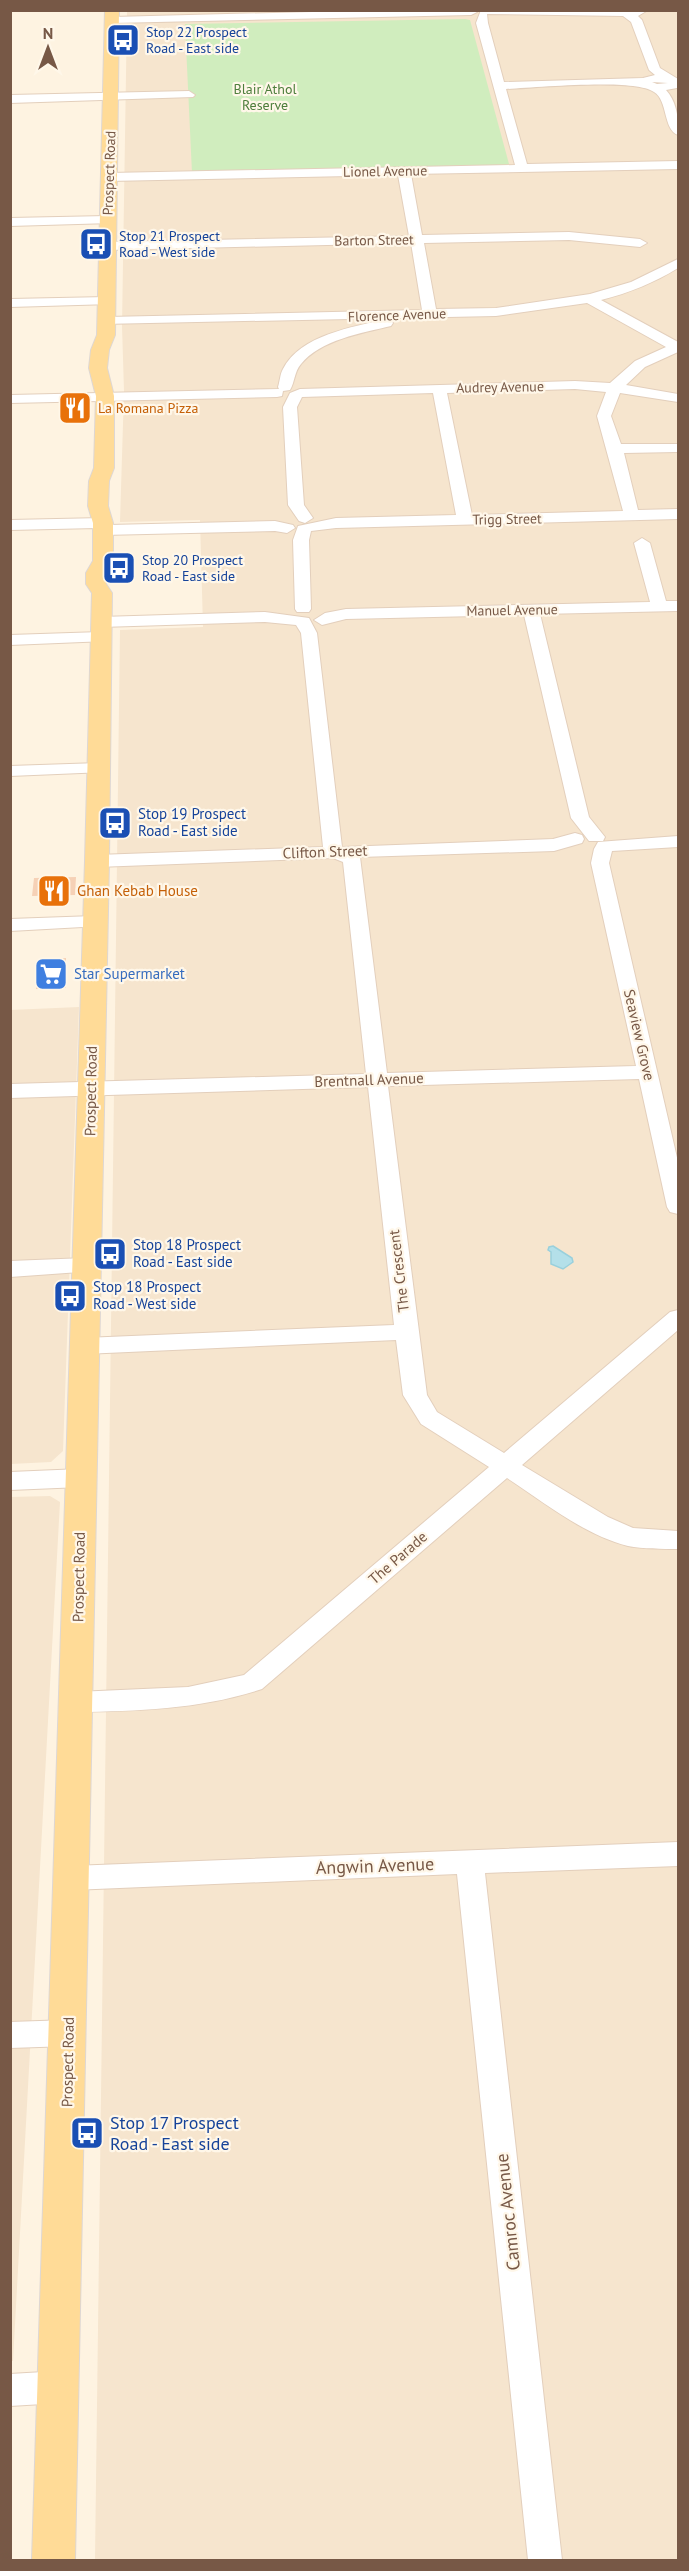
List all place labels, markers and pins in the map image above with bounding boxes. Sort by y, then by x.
bus stop icon: Stop 22 Prospect Road - East side [105,22,141,58]
place label: Stop 22 Prospect Road - East side [146,23,247,57]
bus stop icon: Stop 21 Prospect Road - West side [78,226,114,262]
place label: Stop 21 Prospect Road - West side [119,227,220,261]
restaurant icon: La Romana Pizza [57,390,93,426]
place label: La Romana Pizza [98,399,199,417]
bus stop icon: Stop 20 Prospect Road - East side [101,550,137,586]
place label: Stop 20 Prospect Road - East side [142,551,243,585]
place label: Stop 19 Prospect Road - East side [138,804,246,840]
bus stop icon: Stop 19 Prospect Road - East side [97,805,133,841]
restaurant icon: Ghan Kebab House [36,873,72,909]
place label: Ghan Kebab House [77,881,198,900]
supermarket icon: Star Supermarket [33,956,69,992]
place label: Star Supermarket [74,964,185,983]
place label: Stop 18 Prospect Road - East side [133,1235,241,1271]
bus stop icon: Stop 18 Prospect Road - East side [92,1236,128,1272]
place label: Stop 18 Prospect Road - West side [93,1277,201,1313]
bus stop icon: Stop 18 Prospect Road - West side [52,1278,88,1314]
place label: Stop 17 Prospect Road - East side [110,2111,239,2155]
bus stop icon: Stop 17 Prospect Road - East side [69,2115,105,2151]

